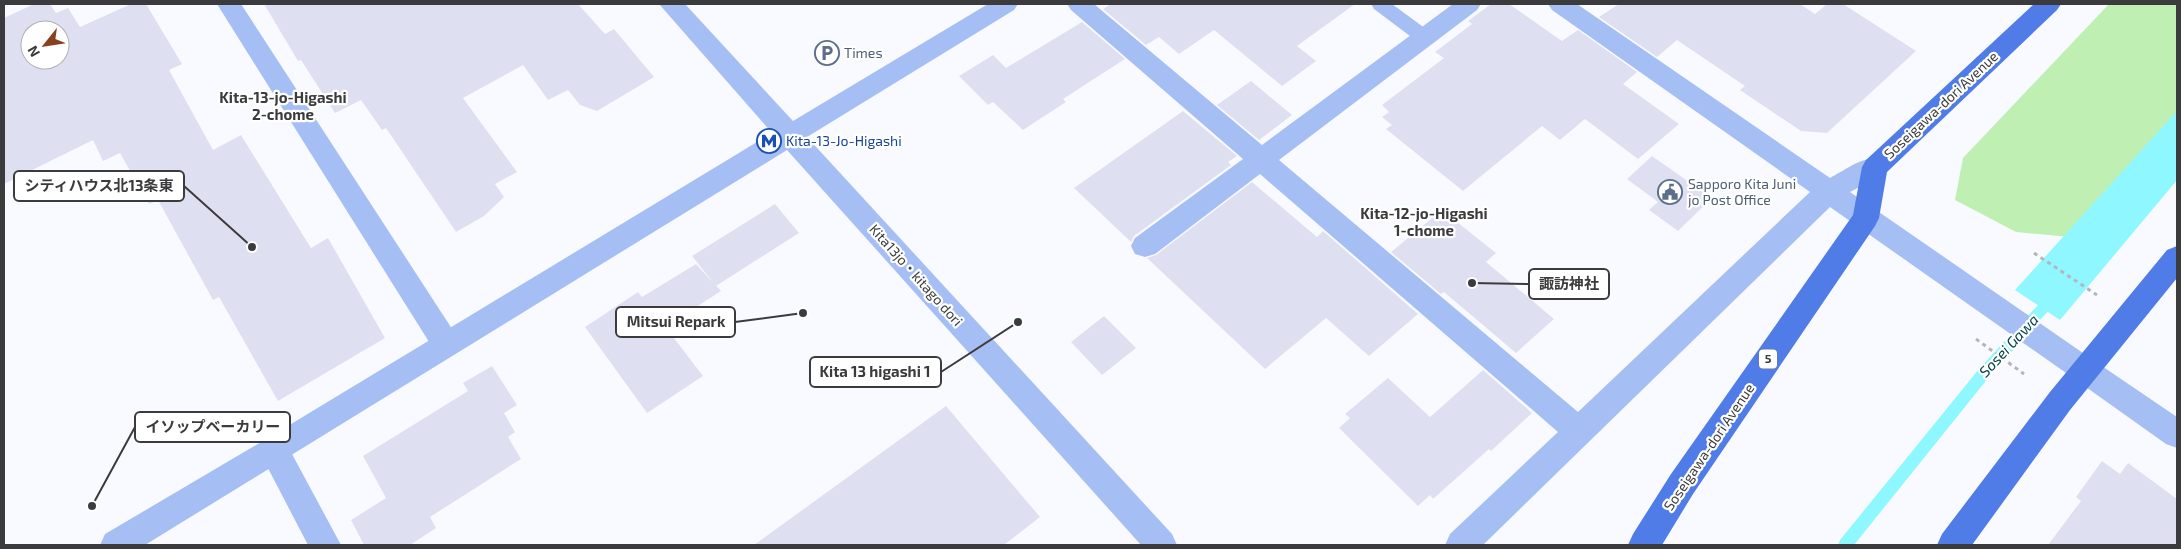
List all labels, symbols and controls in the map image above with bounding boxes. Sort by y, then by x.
north arrow [20,20,70,70]
parking icon: Times [814,40,840,66]
text: N [23,43,43,60]
place label: Times [844,44,883,61]
street label: Soseigawa-dori Avenue [1880,47,2001,162]
district label: Kita-13-jo-Higashi 2-chome [219,88,347,123]
metro station icon: Kita-13-Jo-Higashi [756,128,782,154]
place label: Kita-13-Jo-Higashi [786,132,902,149]
callout: シティハウス北13条東 [14,171,184,201]
place label: Sapporo Kita Juni jo Post Office [1688,175,1796,208]
text: シティハウス北13条東 [24,176,174,194]
public building icon: Sapporo Kita Juni jo Post Office [1657,179,1683,205]
district label: Kita-12-jo-Higashi 1-chome [1360,204,1488,239]
street label: Kita13jo・kitago dori [866,220,967,329]
callout: 諏訪神社 [1529,269,1609,299]
text: 諏訪神社 [1539,274,1599,292]
callout: Mitsui Repark [616,307,735,337]
water label: Sosei Gawa [1975,310,2042,380]
text: Mitsui Repark [627,312,726,330]
road number: 5 [1759,349,1777,368]
callout: Kita 13 higashi 1 [810,357,941,387]
text: Kita 13 higashi 1 [819,362,931,380]
street label: Soseigawa-dori Avenue [1660,380,1757,513]
callout: イソップベーカリー [135,412,290,442]
text: イソップベーカリー [145,417,281,435]

